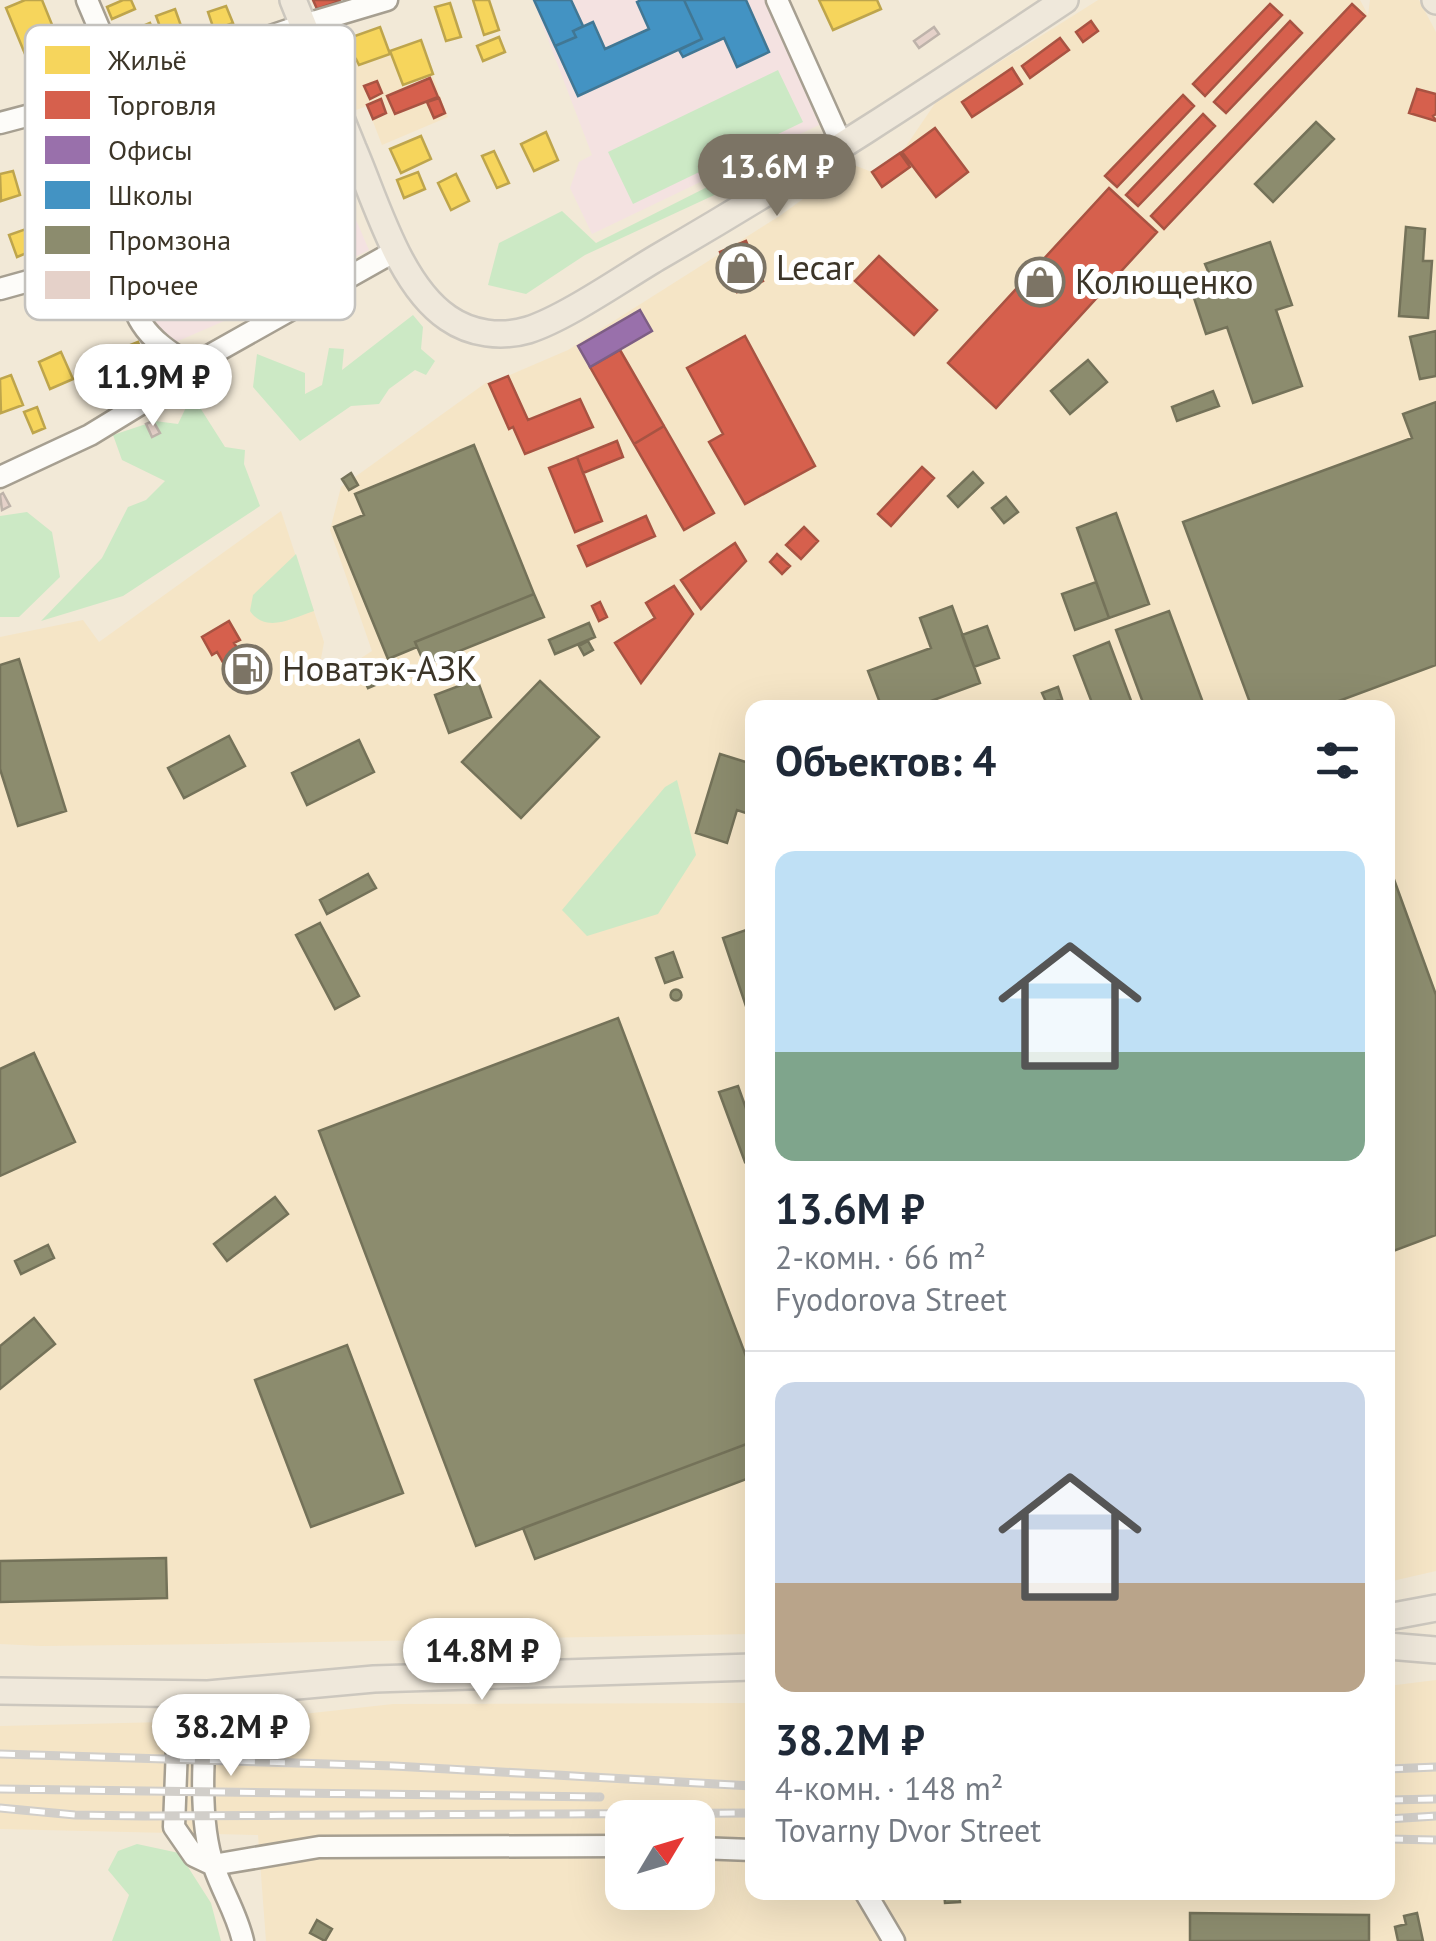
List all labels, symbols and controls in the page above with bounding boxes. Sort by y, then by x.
legend [25,25,355,320]
text: Жильё [107,41,187,78]
text: Торговля [108,86,216,123]
text: Офисы [108,131,193,168]
pin: 13.6M ₽ [685,134,869,219]
text: 13.6M ₽ [720,145,834,187]
text: Школы [108,176,193,213]
text: Промзона [108,221,231,258]
shop icon: Lecar [715,242,767,294]
place label: Lecar [776,244,855,290]
shop icon: Колющенко [1014,256,1066,308]
place label: Колющенко [1075,258,1254,304]
text: Прочее [108,266,198,303]
pin: 11.9M ₽ [61,344,245,429]
text: 11.9M ₽ [96,355,210,397]
fuel station icon: Новатэк-АЗК [221,643,273,695]
place label: Новатэк-АЗК [282,645,477,691]
text: Объектов: 4 [775,733,996,788]
icon: filters [1310,733,1365,788]
icon: home [980,916,1160,1096]
text: 13.6M ₽ [775,1181,925,1236]
text: 2-комн. · 66 m² [775,1236,986,1278]
text: Fyodorova Street [775,1278,1007,1320]
icon: home [980,1447,1160,1627]
pin: 14.8M ₽ [390,1618,574,1703]
text: 14.8M ₽ [425,1629,539,1671]
pin: 38.2M ₽ [139,1694,323,1779]
text: 38.2M ₽ [174,1705,288,1747]
text: 38.2M ₽ [775,1712,925,1767]
text: 4-комн. · 148 m² [775,1767,1003,1809]
north arrow [605,1800,715,1910]
map controls [605,1800,715,1910]
text: Tovarny Dvor Street [775,1809,1041,1851]

